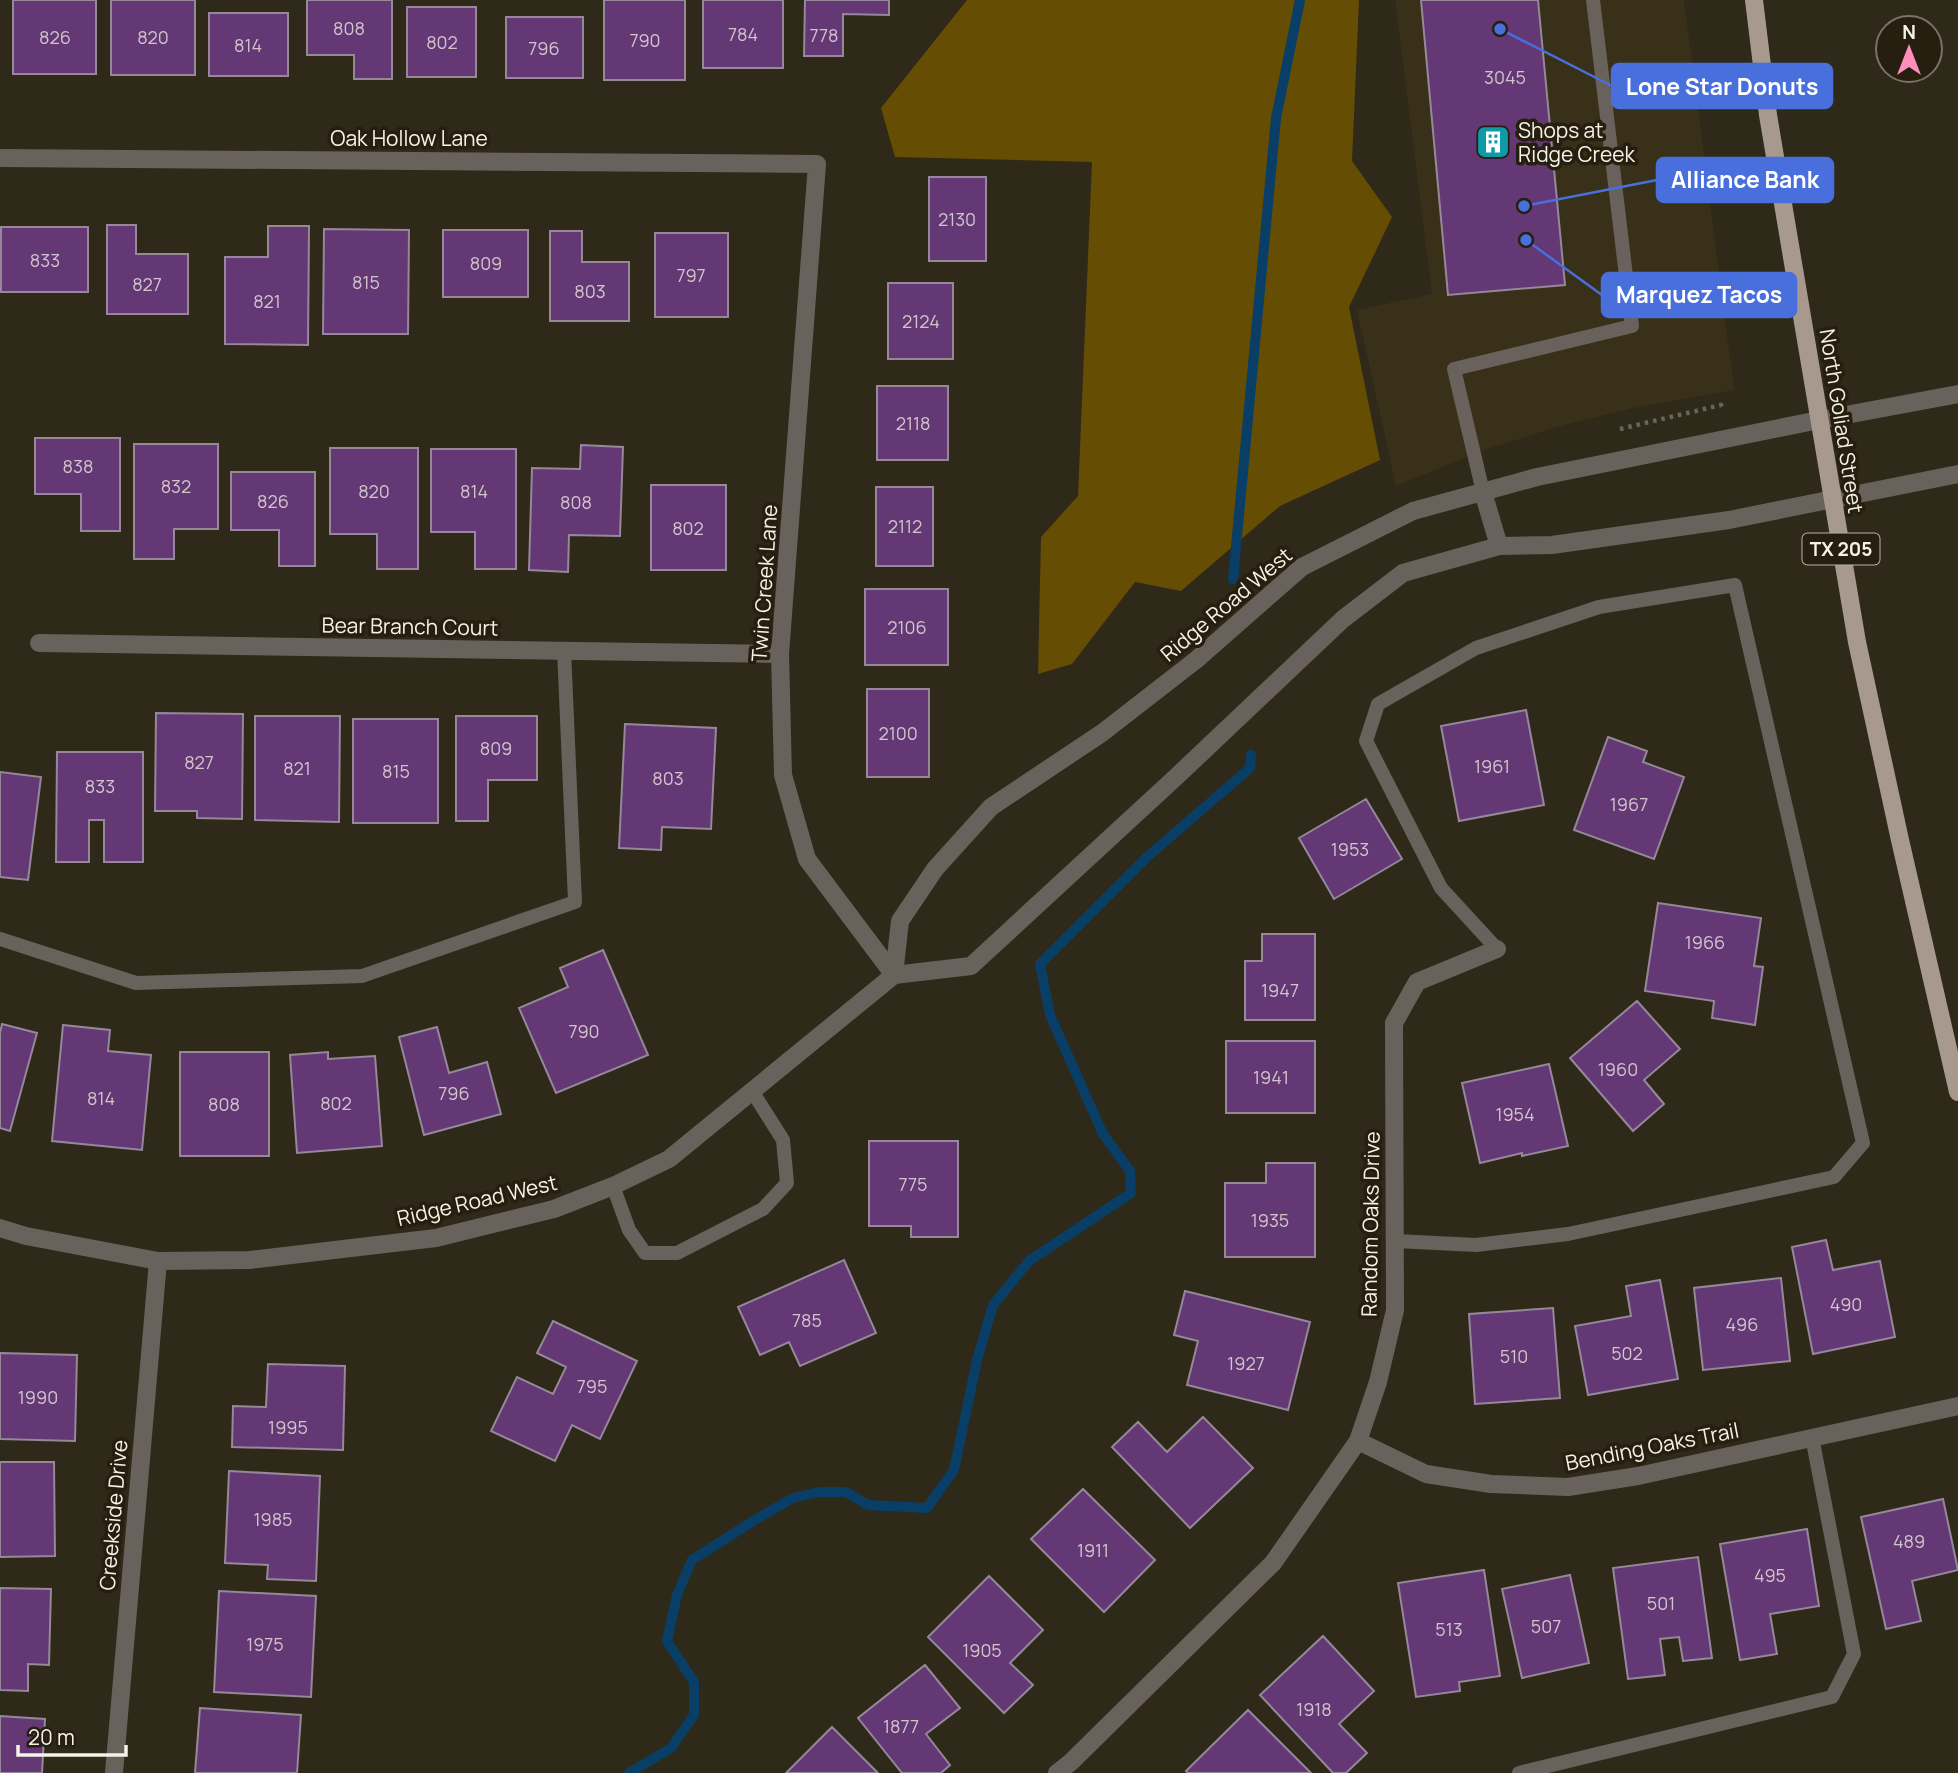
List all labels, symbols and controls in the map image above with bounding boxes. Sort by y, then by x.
north arrow [1874,14,1944,84]
house number: 808 [333,16,365,40]
text: N [1902,19,1916,45]
house number: 784 [728,22,758,46]
house number: 778 [809,23,839,47]
house number: 826 [39,25,71,49]
house number: 820 [137,25,169,49]
house number: 790 [629,28,661,52]
house number: 802 [426,30,458,54]
house number: 814 [234,33,262,57]
house number: 796 [528,36,560,60]
callout: Lone Star Donuts [1612,64,1832,108]
house number: 3045 [1484,65,1526,89]
text: Lone Star Donuts [1626,70,1818,102]
place label: Shops at Ridge Creek [1518,116,1635,168]
building icon: Shops at Ridge Creek [1474,123,1512,161]
street label: Oak Hollow Lane [330,124,488,152]
callout: Alliance Bank [1657,158,1833,202]
text: Alliance Bank [1671,163,1820,195]
house number: 2130 [938,207,976,231]
house number: 833 [30,248,60,272]
house number: 809 [470,251,502,275]
house number: 797 [676,263,706,287]
house number: 815 [352,270,380,294]
house number: 827 [132,272,162,296]
callout: Marquez Tacos [1602,273,1796,317]
text: Marquez Tacos [1616,278,1782,310]
house number: 803 [574,279,606,303]
house number: 821 [253,289,281,313]
house number: 2124 [902,309,940,333]
street label: North Goliad Street [1814,327,1870,515]
house number: 2118 [896,411,930,435]
house number: 838 [63,454,93,478]
house number: 832 [161,474,191,498]
house number: 820 [358,479,390,503]
house number: 814 [460,479,488,503]
house number: 826 [257,489,289,513]
house number: 808 [560,490,592,514]
street label: Twin Creek Lane [745,503,783,663]
house number: 2112 [888,514,922,538]
house number: 802 [672,516,704,540]
road number: TX 205 [1802,534,1880,564]
street label: Ridge Road West [1154,541,1298,667]
street label: Bear Branch Court [321,610,499,642]
house number: 2106 [887,615,927,639]
house number: 2100 [878,721,918,745]
house number: 809 [480,736,512,760]
house number: 827 [184,750,214,774]
house number: 1961 [1474,754,1510,778]
house number: 821 [283,756,311,780]
house number: 815 [382,759,410,783]
house number: 803 [652,766,684,790]
house number: 833 [85,774,115,798]
house number: 1967 [1610,792,1648,816]
house number: 1953 [1331,837,1369,861]
house number: 1966 [1685,930,1725,954]
house number: 1947 [1261,978,1299,1002]
house number: 790 [568,1019,600,1043]
house number: 1960 [1598,1057,1638,1081]
house number: 1941 [1253,1065,1289,1089]
house number: 796 [438,1081,470,1105]
house number: 814 [87,1086,115,1110]
house number: 802 [320,1091,352,1115]
house number: 808 [208,1092,240,1116]
house number: 1954 [1495,1102,1535,1126]
street label: Random Oaks Drive [1354,1131,1386,1317]
street label: Ridge Road West [394,1168,560,1232]
house number: 775 [899,1172,927,1196]
house number: 1935 [1251,1208,1289,1232]
house number: 490 [1830,1292,1862,1316]
house number: 785 [792,1308,822,1332]
house number: 496 [1726,1312,1758,1336]
house number: 502 [1611,1341,1643,1365]
house number: 510 [1500,1344,1528,1368]
house number: 1927 [1227,1351,1265,1375]
house number: 795 [577,1374,607,1398]
house number: 1990 [18,1385,58,1409]
house number: 1995 [268,1415,308,1439]
street label: Bending Oaks Trail [1563,1415,1741,1477]
street label: Creekside Drive [92,1439,134,1591]
house number: 1985 [253,1507,293,1531]
house number: 489 [1893,1529,1925,1553]
house number: 1911 [1077,1538,1109,1562]
house number: 495 [1754,1563,1786,1587]
house number: 501 [1647,1591,1675,1615]
house number: 507 [1531,1614,1561,1638]
house number: 513 [1435,1617,1463,1641]
house number: 1975 [246,1632,284,1656]
house number: 1905 [962,1638,1002,1662]
house number: 1918 [1296,1697,1332,1721]
scale bar [18,1714,126,1758]
house number: 1877 [883,1714,919,1738]
text: 20 m [28,1723,75,1751]

